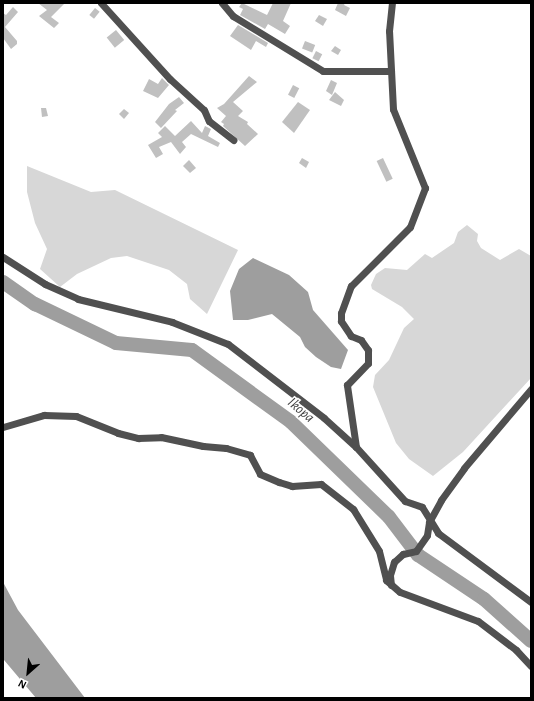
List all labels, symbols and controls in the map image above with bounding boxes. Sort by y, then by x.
water label: Ikopa [284,393,318,427]
north arrow [8,653,48,693]
text: N [16,677,28,691]

